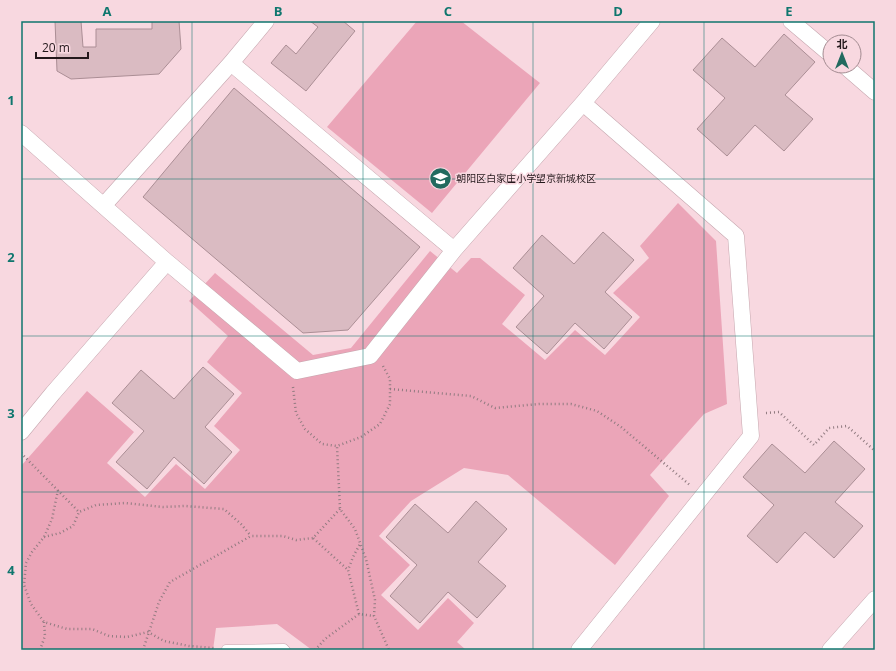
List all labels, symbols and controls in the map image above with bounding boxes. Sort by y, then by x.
text: A [103,2,112,20]
text: B [274,2,283,20]
text: C [444,2,452,20]
text: D [613,2,623,20]
text: E [785,2,793,20]
scale bar [36,34,88,60]
north arrow [822,34,862,74]
text: 北 [837,36,848,51]
text: 20 m [42,39,70,56]
text: 1 [7,91,15,109]
school or university icon: 朝阳区白家庄小学望京新城校区 [427,165,453,191]
place label: 朝阳区白家庄小学望京新城校区 [456,171,596,185]
text: 2 [7,248,15,266]
text: 3 [7,404,15,422]
text: 4 [7,561,15,579]

